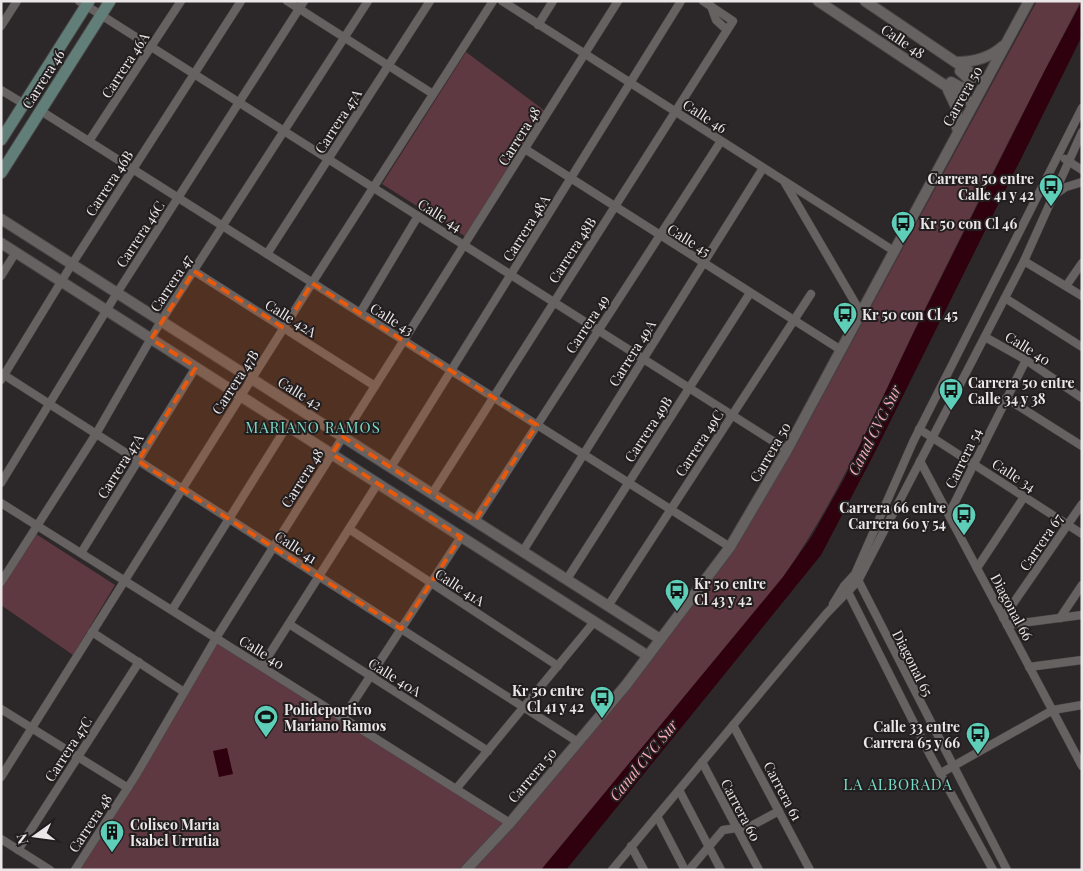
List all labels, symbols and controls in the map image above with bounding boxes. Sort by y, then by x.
street label: Calle 48 [877,19,929,63]
street label: Carrera 46A [97,28,154,102]
street label: Carrera 46 [17,46,69,112]
street label: Carrera 50 [938,62,986,130]
street label: Carrera 47A [310,85,366,157]
street label: Calle 46 [679,95,731,137]
street label: Carrera 48 [493,103,545,169]
street label: Carrera 46B [81,146,138,220]
place label: Carrera 50 entre Calle 41 y 42 [927,169,1034,204]
bus stop icon: Carrera 50 entre Calle 41 y 42 [1038,173,1064,207]
street label: Carrera 48A [498,191,554,265]
street label: Calle 44 [414,194,466,236]
street label: Carrera 46C [111,197,169,271]
bus stop icon: Kr 50 con Cl 46 [890,210,916,244]
street label: Carrera 48B [544,213,601,287]
place label: Kr 50 con Cl 46 [920,214,1017,233]
street label: Calle 45 [664,219,714,261]
street label: Carrera 47 [145,251,197,315]
street label: Carrera 49 [561,291,613,357]
street label: Calle 42A [262,295,320,341]
street label: Calle 43 [367,298,417,340]
bus stop icon: Kr 50 con Cl 45 [832,301,858,335]
place label: Kr 50 con Cl 45 [862,305,958,324]
street label: Carrera 49A [604,316,660,390]
street label: Calle 40 [1002,327,1054,369]
street label: Carrera 47B [207,346,263,418]
street label: Calle 42 [274,372,326,414]
place label: Carrera 50 entre Calle 34 y 38 [968,373,1075,408]
bus stop icon: Carrera 50 entre Calle 34 y 38 [938,377,964,411]
water label: Canal CVC Sur [843,381,906,478]
street label: Carrera 49B [620,392,677,466]
street label: Carrera 49C [670,406,728,480]
district label: MARIANO RAMOS [245,417,381,437]
street label: Carrera 50 [745,418,795,486]
street label: Carrera 54 [940,425,986,491]
street label: Carrera 47A [93,430,148,502]
street label: Carrera 48 [276,445,328,511]
street label: Calle 34 [989,454,1039,496]
place label: Carrera 66 entre Carrera 60 y 54 [839,498,946,533]
bus stop icon: Carrera 66 entre Carrera 60 y 54 [951,502,977,536]
street label: Carrera 67 [1015,509,1067,574]
street label: Calle 41 [271,526,321,568]
street label: Calle 41A [431,564,489,610]
street label: Diagonal 66 [986,570,1038,644]
place label: Kr 50 entre Cl 43 y 42 [694,574,766,609]
bus stop icon: Kr 50 entre Cl 43 y 42 [664,578,690,612]
street label: Diagonal 65 [888,627,938,700]
street label: Calle 40 [236,631,288,673]
street label: Calle 40A [365,653,425,701]
place label: Kr 50 entre Cl 41 y 42 [512,681,584,716]
bus stop icon: Kr 50 entre Cl 41 y 42 [589,685,615,719]
place label: Polideportivo Mariano Ramos [284,700,386,735]
sports icon: Polideportivo Mariano Ramos [253,704,279,738]
street label: Carrera 47C [40,713,96,785]
water label: Canal CVC Sur [604,715,682,805]
place label: Calle 33 entre Carrera 65 y 66 [863,717,960,752]
bus stop icon: Calle 33 entre Carrera 65 y 66 [965,721,991,755]
street label: Carrera 50 [503,743,561,807]
street label: Carrera 61 [759,758,807,824]
district label: LA ALBORADA [843,774,953,794]
street label: Carrera 60 [717,776,765,844]
street label: Carrera 48 [64,790,116,856]
north arrow [10,811,60,861]
place label: Coliseo Maria Isabel Urrutia [130,815,220,850]
building icon: Coliseo Maria Isabel Urrutia [99,819,125,853]
text: N [11,832,32,846]

